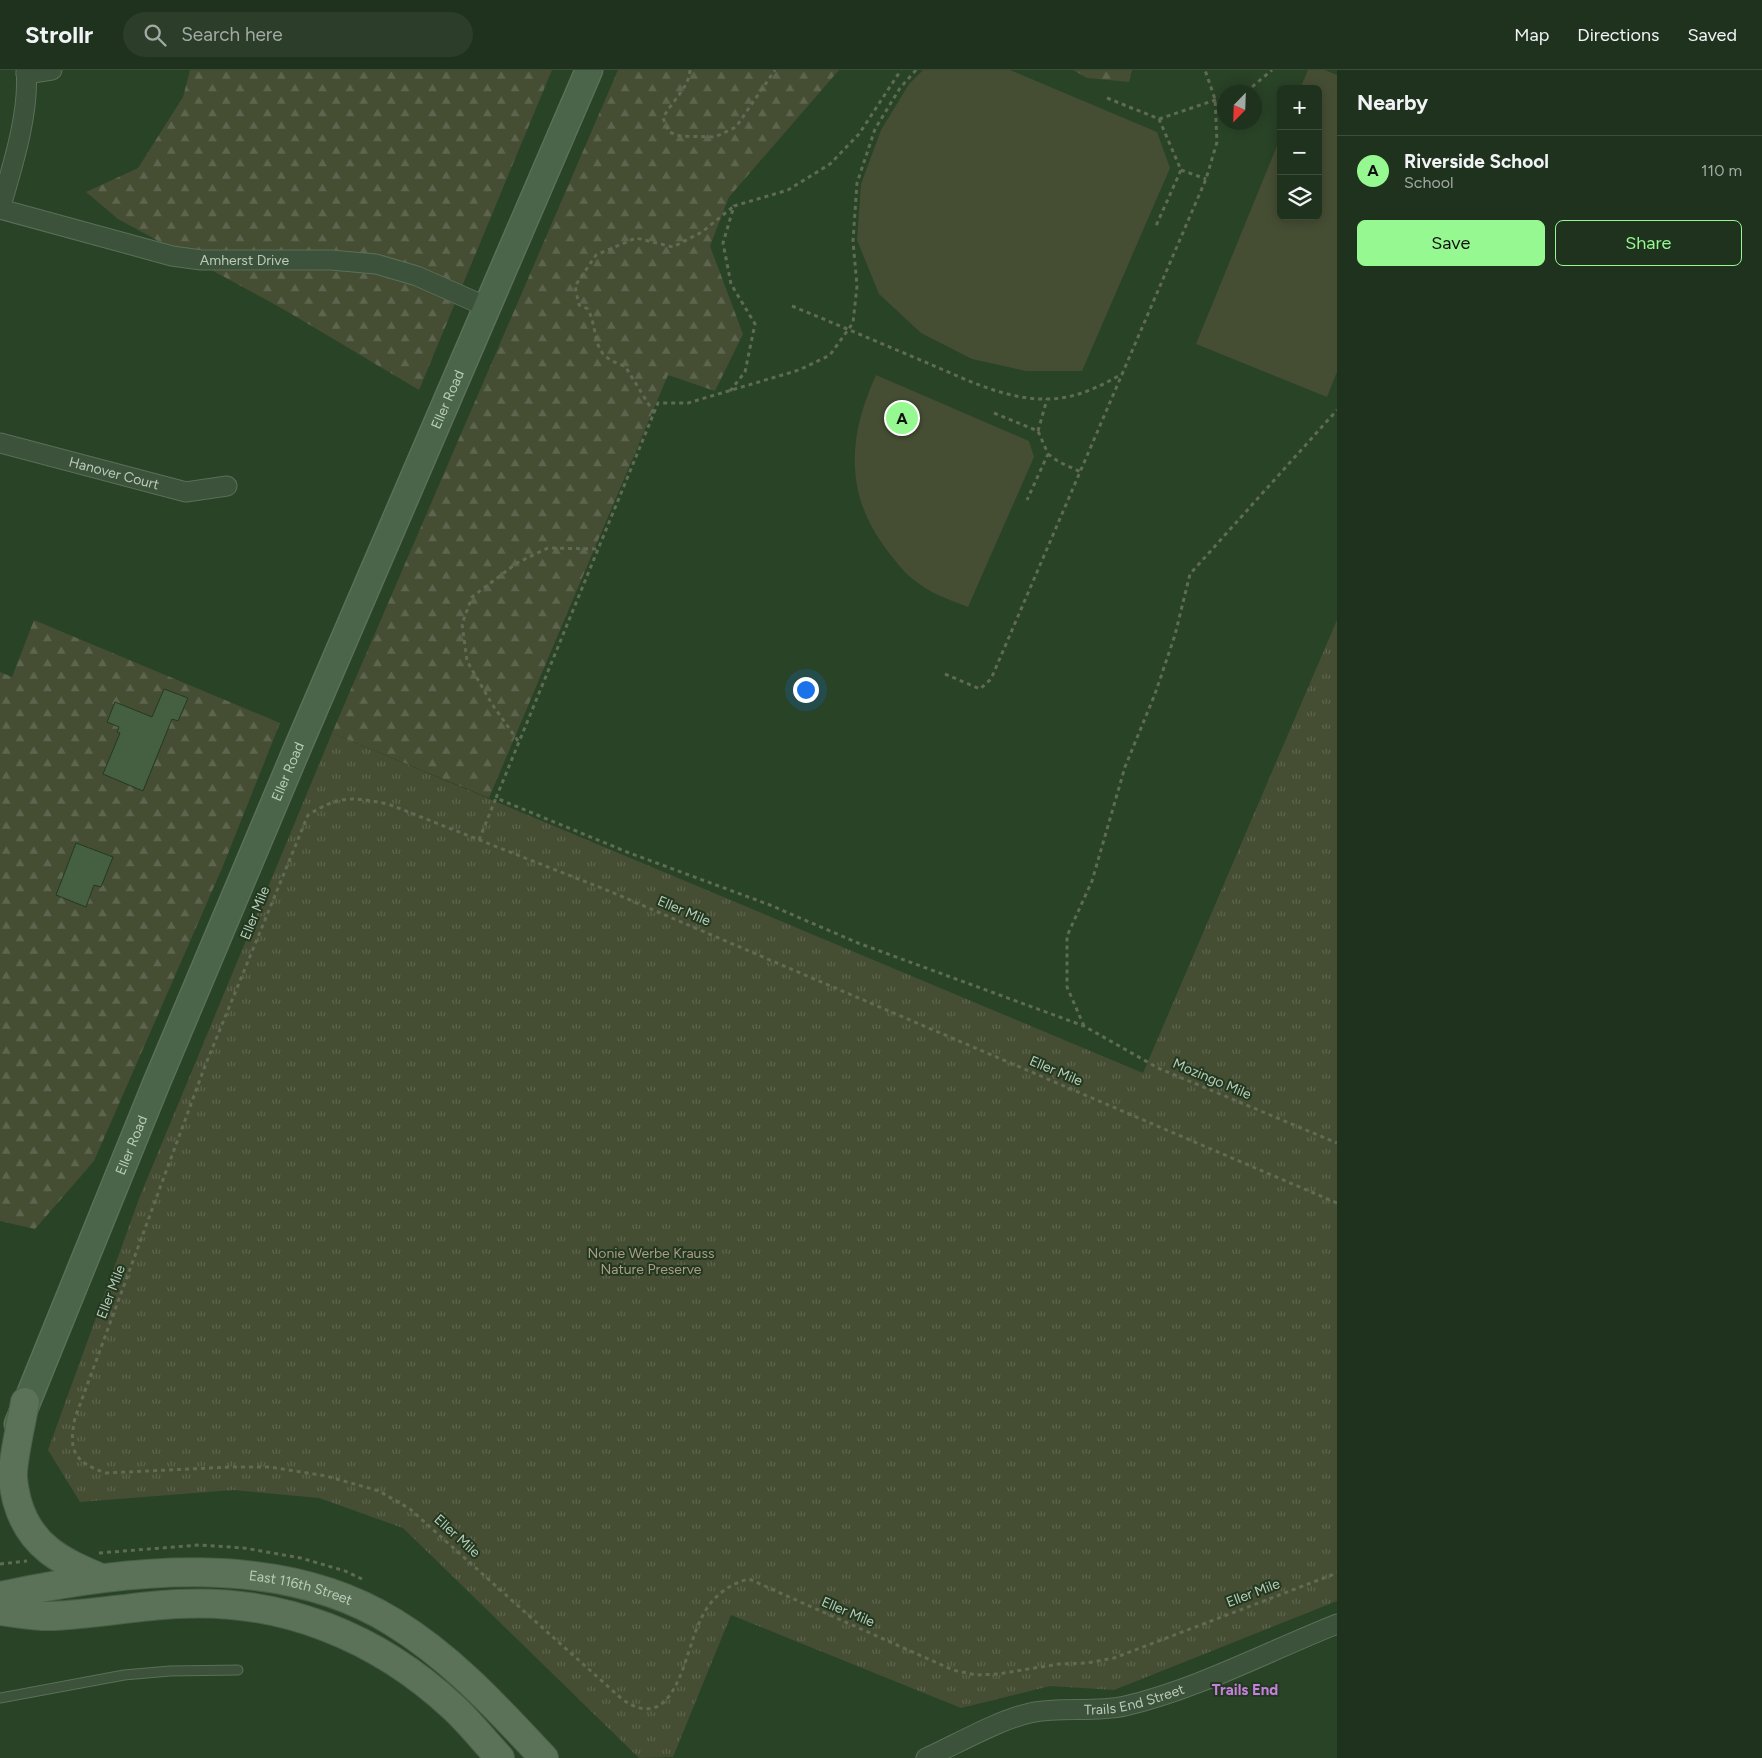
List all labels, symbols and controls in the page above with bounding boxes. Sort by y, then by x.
search box [123,12,473,57]
text: Strollr [25,20,93,49]
icon: search [141,21,169,49]
text: Search here [181,23,283,46]
text: Map [1514,24,1549,46]
text: Directions [1577,24,1659,46]
text: Saved [1687,24,1737,46]
north arrow [1217,85,1262,130]
map controls [1277,85,1322,220]
button: + [1277,85,1322,130]
text: Nearby [1357,90,1428,115]
button: − [1277,130,1322,175]
text: Riverside School [1404,150,1549,173]
text: A [1367,161,1379,180]
text: 110 m [1701,161,1742,180]
text: School [1404,173,1454,192]
button: layers [1277,175,1322,220]
button: Save [1357,220,1545,266]
button: Share [1555,220,1742,266]
street label: Amherst Drive [200,252,289,269]
street label: Eller Road [427,367,468,431]
pin: A [886,399,918,437]
street label: Hanover Court [67,453,161,493]
your location [793,677,819,703]
street label: Eller Road [268,739,308,804]
street label: Eller Mile [237,883,274,942]
street label: Eller Mile [655,892,713,930]
street label: Eller Mile [1027,1052,1085,1090]
street label: Mozingo Mile [1170,1055,1254,1103]
street label: Eller Road [112,1113,151,1177]
park label: Nonie Werbe Krauss Nature Preserve [588,1245,714,1278]
street label: Eller Mile [93,1262,129,1321]
street label: Eller Mile [430,1511,484,1561]
street label: East 116th Street [248,1567,355,1609]
street label: Eller Mile [1224,1575,1283,1611]
street label: Eller Mile [819,1593,877,1631]
street label: Trails End Street [1084,1680,1186,1718]
district label: Trails End [1212,1681,1278,1699]

